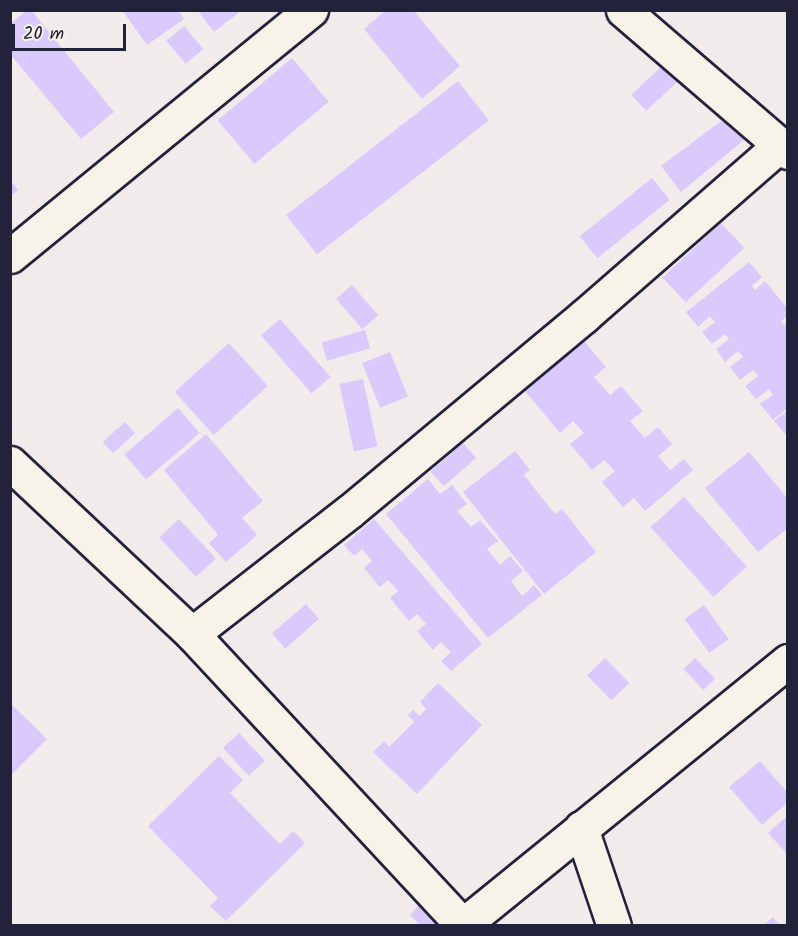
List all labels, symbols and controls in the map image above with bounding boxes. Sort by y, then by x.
scale bar [15,12,129,50]
text: 20 m [23,20,64,49]

